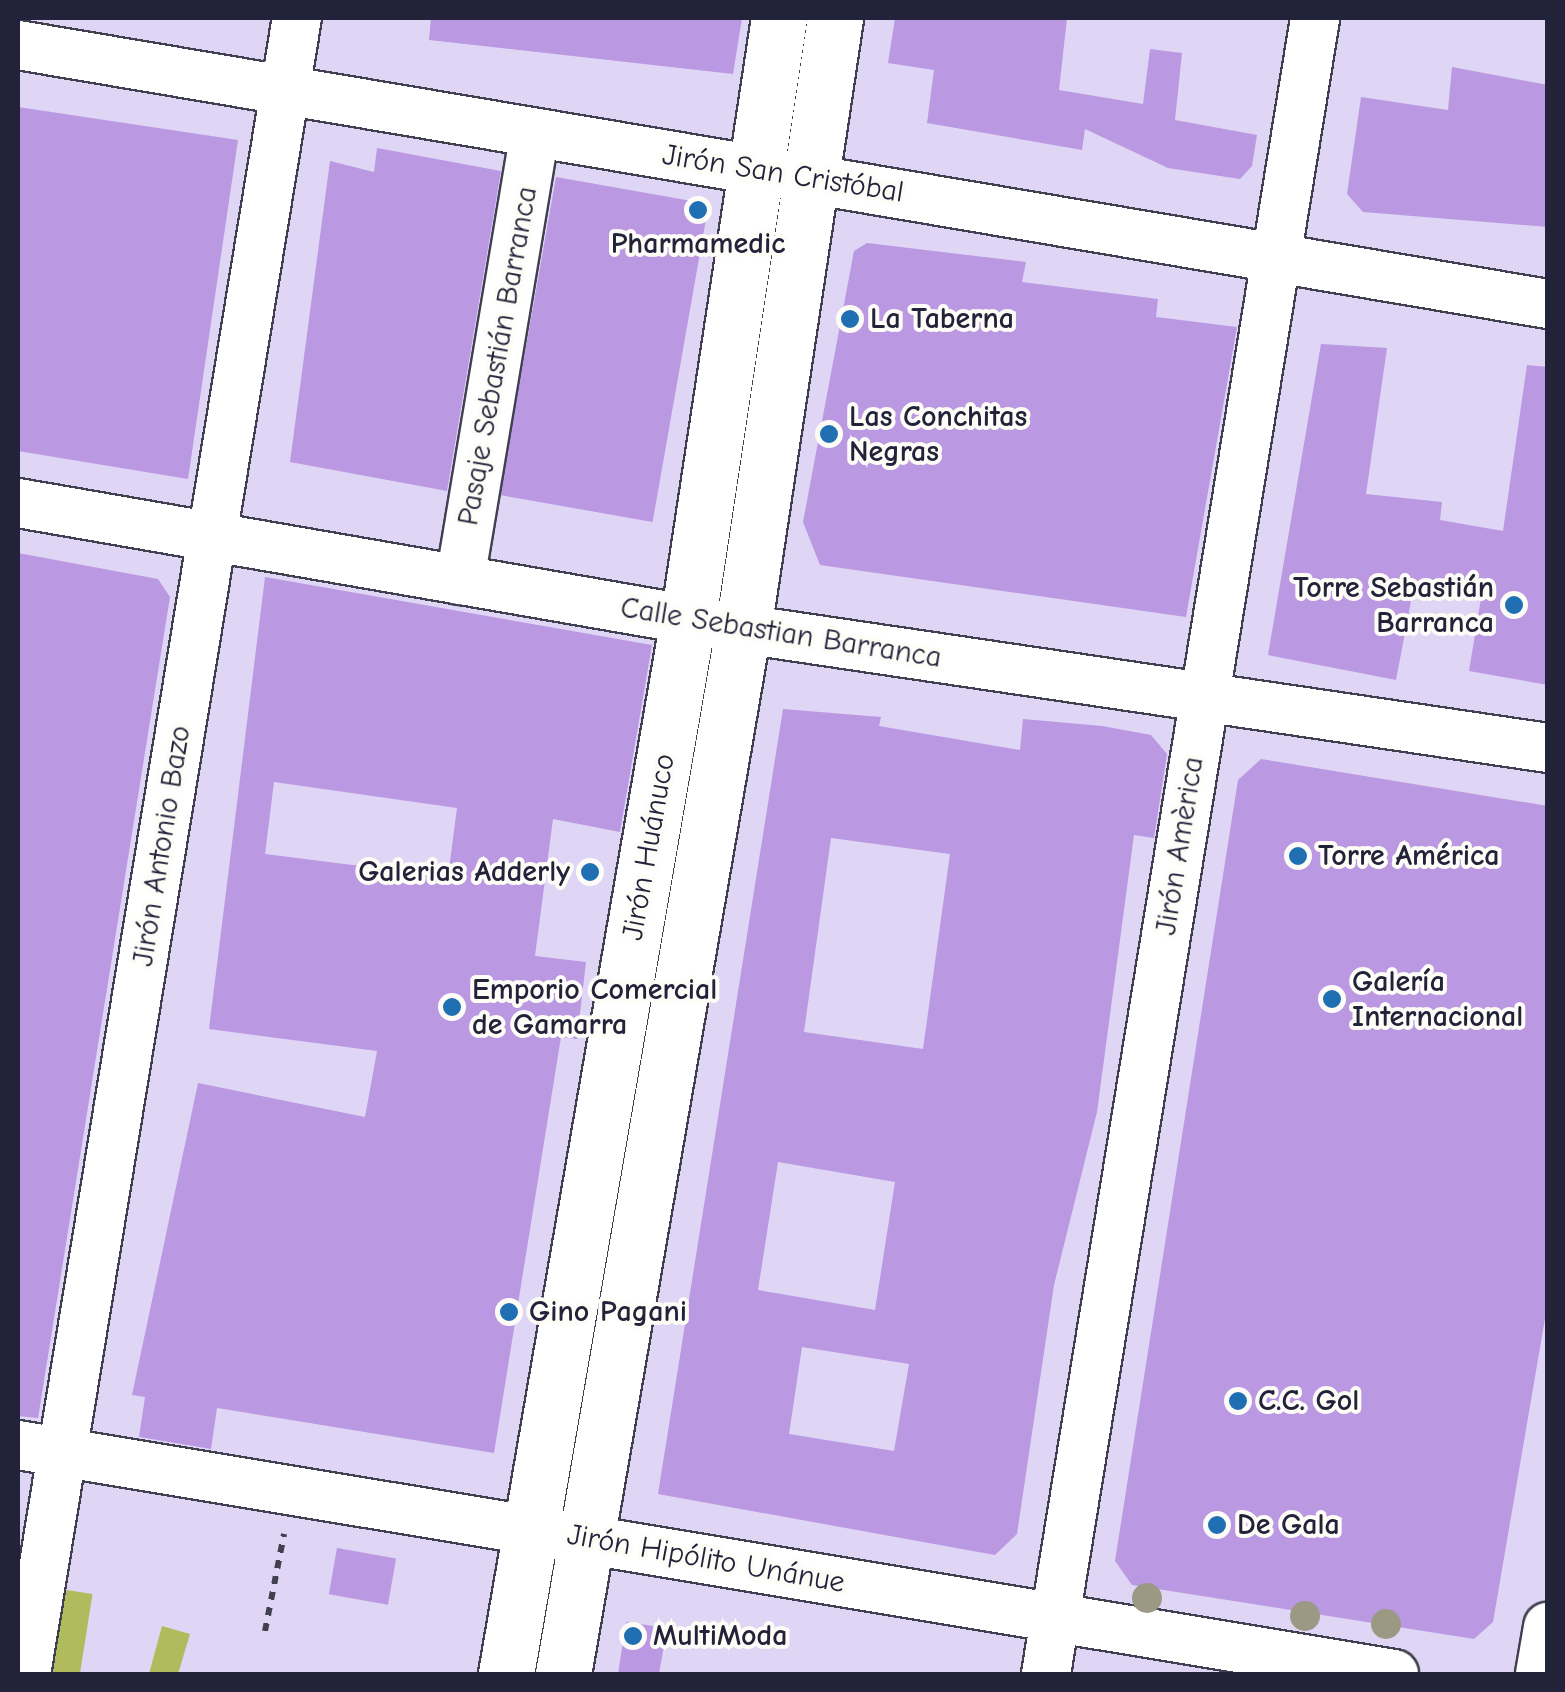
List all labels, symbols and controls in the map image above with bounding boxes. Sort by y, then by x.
street label: Jirón San Cristóbal [660,137,906,211]
street label: Pasaje Sebastián Barranca [450,184,546,528]
marker: Pharmamedic [687,199,709,221]
place label: Pharmamedic [611,226,785,262]
place label: La Taberna [870,301,1014,337]
marker: La Taberna [839,308,861,330]
place label: Las Conchitas Negras [849,399,1027,470]
marker: Las Conchitas Negras [818,423,840,445]
place label: Torre Sebastián Barranca [1293,570,1494,640]
street label: Calle Sebastian Barranca [618,590,944,676]
marker: Torre Sebastián Barranca [1503,594,1525,616]
street label: Jirón Antonio Bazo [125,723,199,969]
street label: Jirón Huánuco [615,751,683,943]
street label: Jirón Amèrica [1148,754,1212,938]
place label: Torre América [1318,838,1499,874]
marker: Torre América [1287,845,1309,867]
place label: Galerias Adderly [358,854,570,890]
marker: Galerias Adderly [579,861,601,883]
place label: Galería Internacional [1352,964,1523,1034]
place label: Emporio Comercial de Gamarra [472,972,717,1042]
marker: Galería Internacional [1321,988,1343,1010]
marker: Emporio Comercial de Gamarra [441,996,463,1018]
place label: Gino Pagani [529,1294,687,1330]
marker: Gino Pagani [498,1301,520,1323]
place label: C.C. Gol [1258,1383,1359,1419]
marker: C.C. Gol [1227,1390,1249,1412]
place label: De Gala [1237,1507,1340,1543]
marker: De Gala [1206,1514,1228,1536]
street label: Jirón Hipólito Unánue [564,1517,848,1601]
place label: MultiModa [653,1618,788,1654]
marker: MultiModa [622,1625,644,1647]

